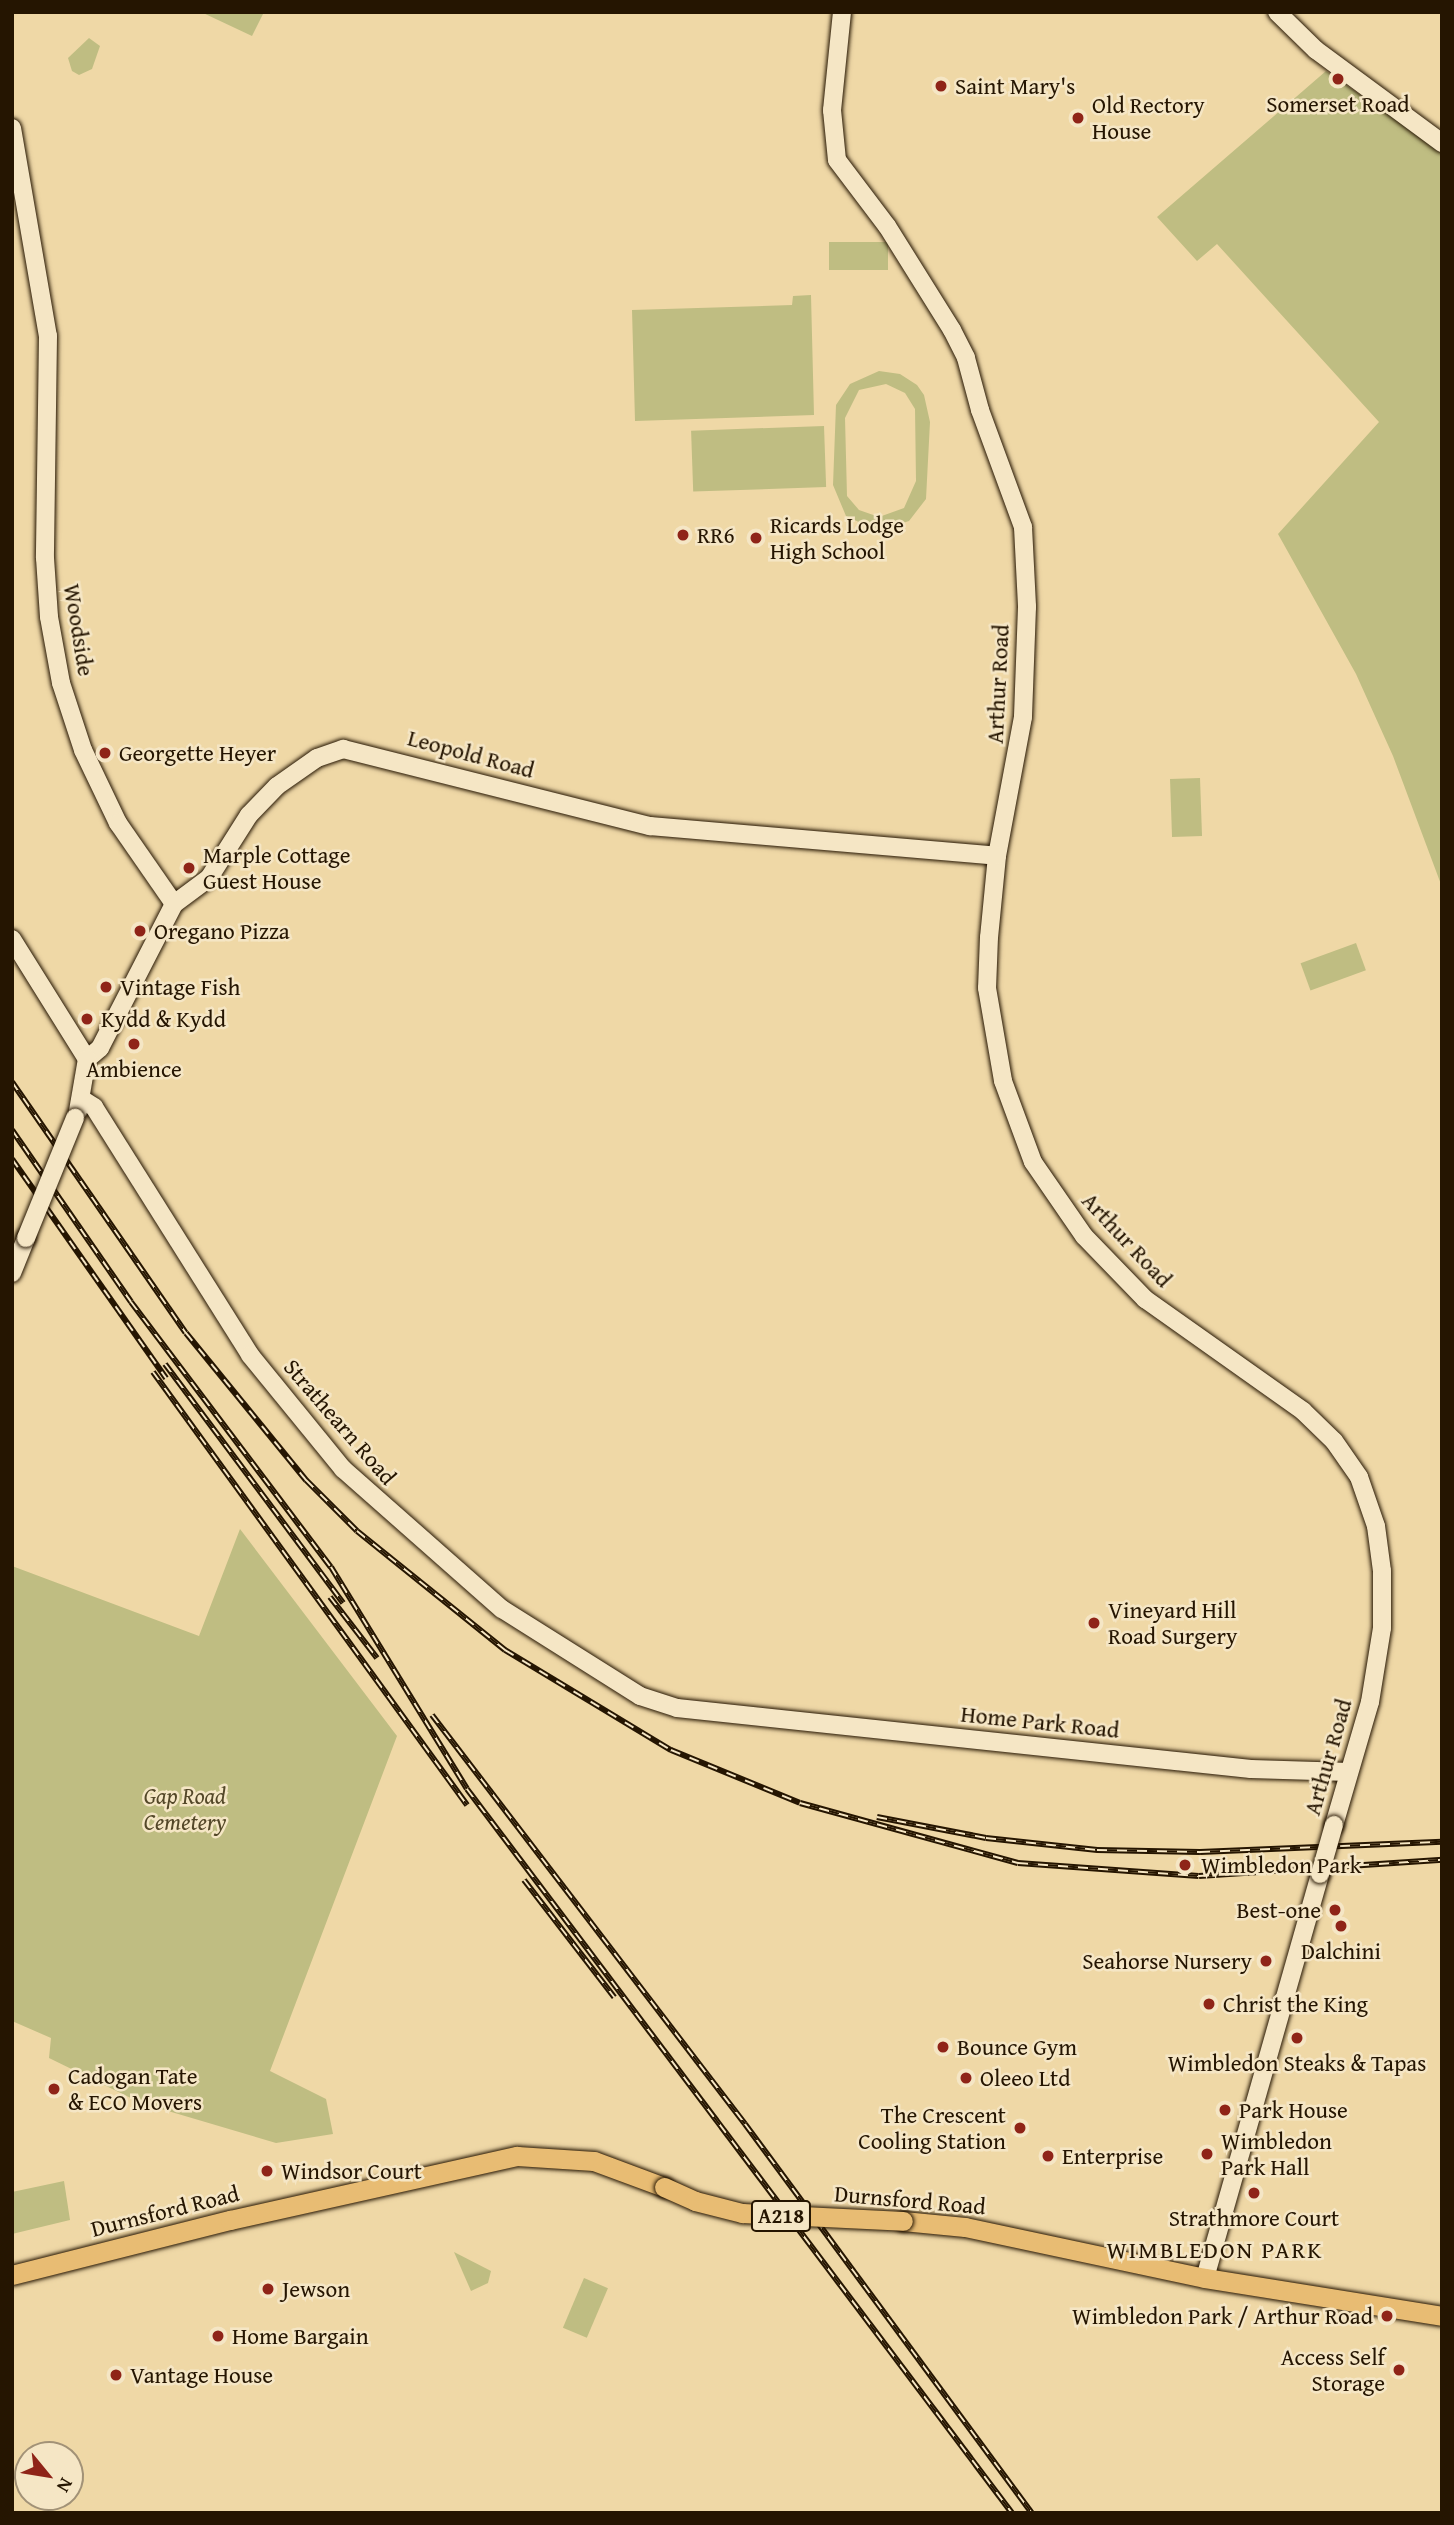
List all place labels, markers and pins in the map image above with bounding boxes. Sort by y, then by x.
marker: Somerset Road [1330,71,1346,87]
place label: Saint Mary's [955,72,1075,100]
marker: Saint Mary's [933,78,949,94]
place label: Somerset Road [1266,90,1410,118]
place label: Old Rectory House [1092,91,1205,145]
marker: Old Rectory House [1070,110,1086,126]
place label: Ricards Lodge High School [770,511,904,565]
place label: RR6 [697,521,735,549]
marker: RR6 [675,527,691,543]
marker: Ricards Lodge High School [748,530,764,546]
place label: Georgette Heyer [119,739,276,767]
marker: Georgette Heyer [97,745,113,761]
place label: Marple Cottage Guest House [203,841,351,895]
marker: Marple Cottage Guest House [181,860,197,876]
place label: Oregano Pizza [154,917,290,945]
marker: Oregano Pizza [132,923,148,939]
place label: Vintage Fish [120,973,240,1001]
marker: Vintage Fish [98,979,114,995]
place label: Kydd & Kydd [101,1005,226,1033]
marker: Kydd & Kydd [79,1011,95,1027]
marker: Ambience [126,1036,142,1052]
place label: Ambience [86,1055,182,1083]
place label: Vineyard Hill Road Surgery [1108,1596,1238,1650]
marker: Vineyard Hill Road Surgery [1086,1615,1102,1631]
place label: Wimbledon Park [1201,1851,1361,1879]
marker: Wimbledon Park [1175,1855,1195,1875]
place label: Best-one [1237,1896,1321,1924]
marker: Best-one [1327,1902,1343,1918]
marker: Dalchini [1333,1918,1349,1934]
place label: Dalchini [1301,1937,1381,1965]
place label: Seahorse Nursery [1082,1947,1252,1975]
marker: Seahorse Nursery [1258,1953,1274,1969]
place label: Christ the King [1223,1990,1368,2018]
marker: Christ the King [1201,1996,1217,2012]
marker: Wimbledon Steaks & Tapas [1289,2030,1305,2046]
place label: Bounce Gym [957,2033,1077,2061]
marker: Bounce Gym [935,2039,951,2055]
place label: Wimbledon Steaks & Tapas [1168,2049,1426,2077]
place label: Cadogan Tate & ECO Movers [68,2062,202,2116]
place label: Oleeo Ltd [980,2064,1070,2092]
marker: Oleeo Ltd [958,2070,974,2086]
marker: Cadogan Tate & ECO Movers [46,2081,62,2097]
place label: Park House [1239,2096,1348,2124]
place label: The Crescent Cooling Station [858,2101,1006,2155]
marker: Park House [1217,2102,1233,2118]
marker: The Crescent Cooling Station [1012,2120,1028,2136]
place label: Wimbledon Park Hall [1221,2127,1332,2181]
place label: Enterprise [1062,2142,1163,2170]
marker: Wimbledon Park Hall [1199,2146,1215,2162]
marker: Enterprise [1040,2148,1056,2164]
place label: Windsor Court [281,2157,422,2185]
marker: Windsor Court [259,2163,275,2179]
marker: Strathmore Court [1246,2185,1262,2201]
place label: Strathmore Court [1169,2204,1339,2232]
place label: Jewson [282,2275,350,2303]
marker: Jewson [260,2281,276,2297]
place label: Wimbledon Park / Arthur Road [1072,2302,1373,2330]
marker: Wimbledon Park / Arthur Road [1379,2308,1395,2324]
place label: Home Bargain [232,2322,369,2350]
marker: Home Bargain [210,2328,226,2344]
place label: Access Self Storage [1281,2343,1385,2397]
place label: Vantage House [130,2361,273,2389]
marker: Access Self Storage [1391,2362,1407,2378]
marker: Vantage House [108,2367,124,2383]

